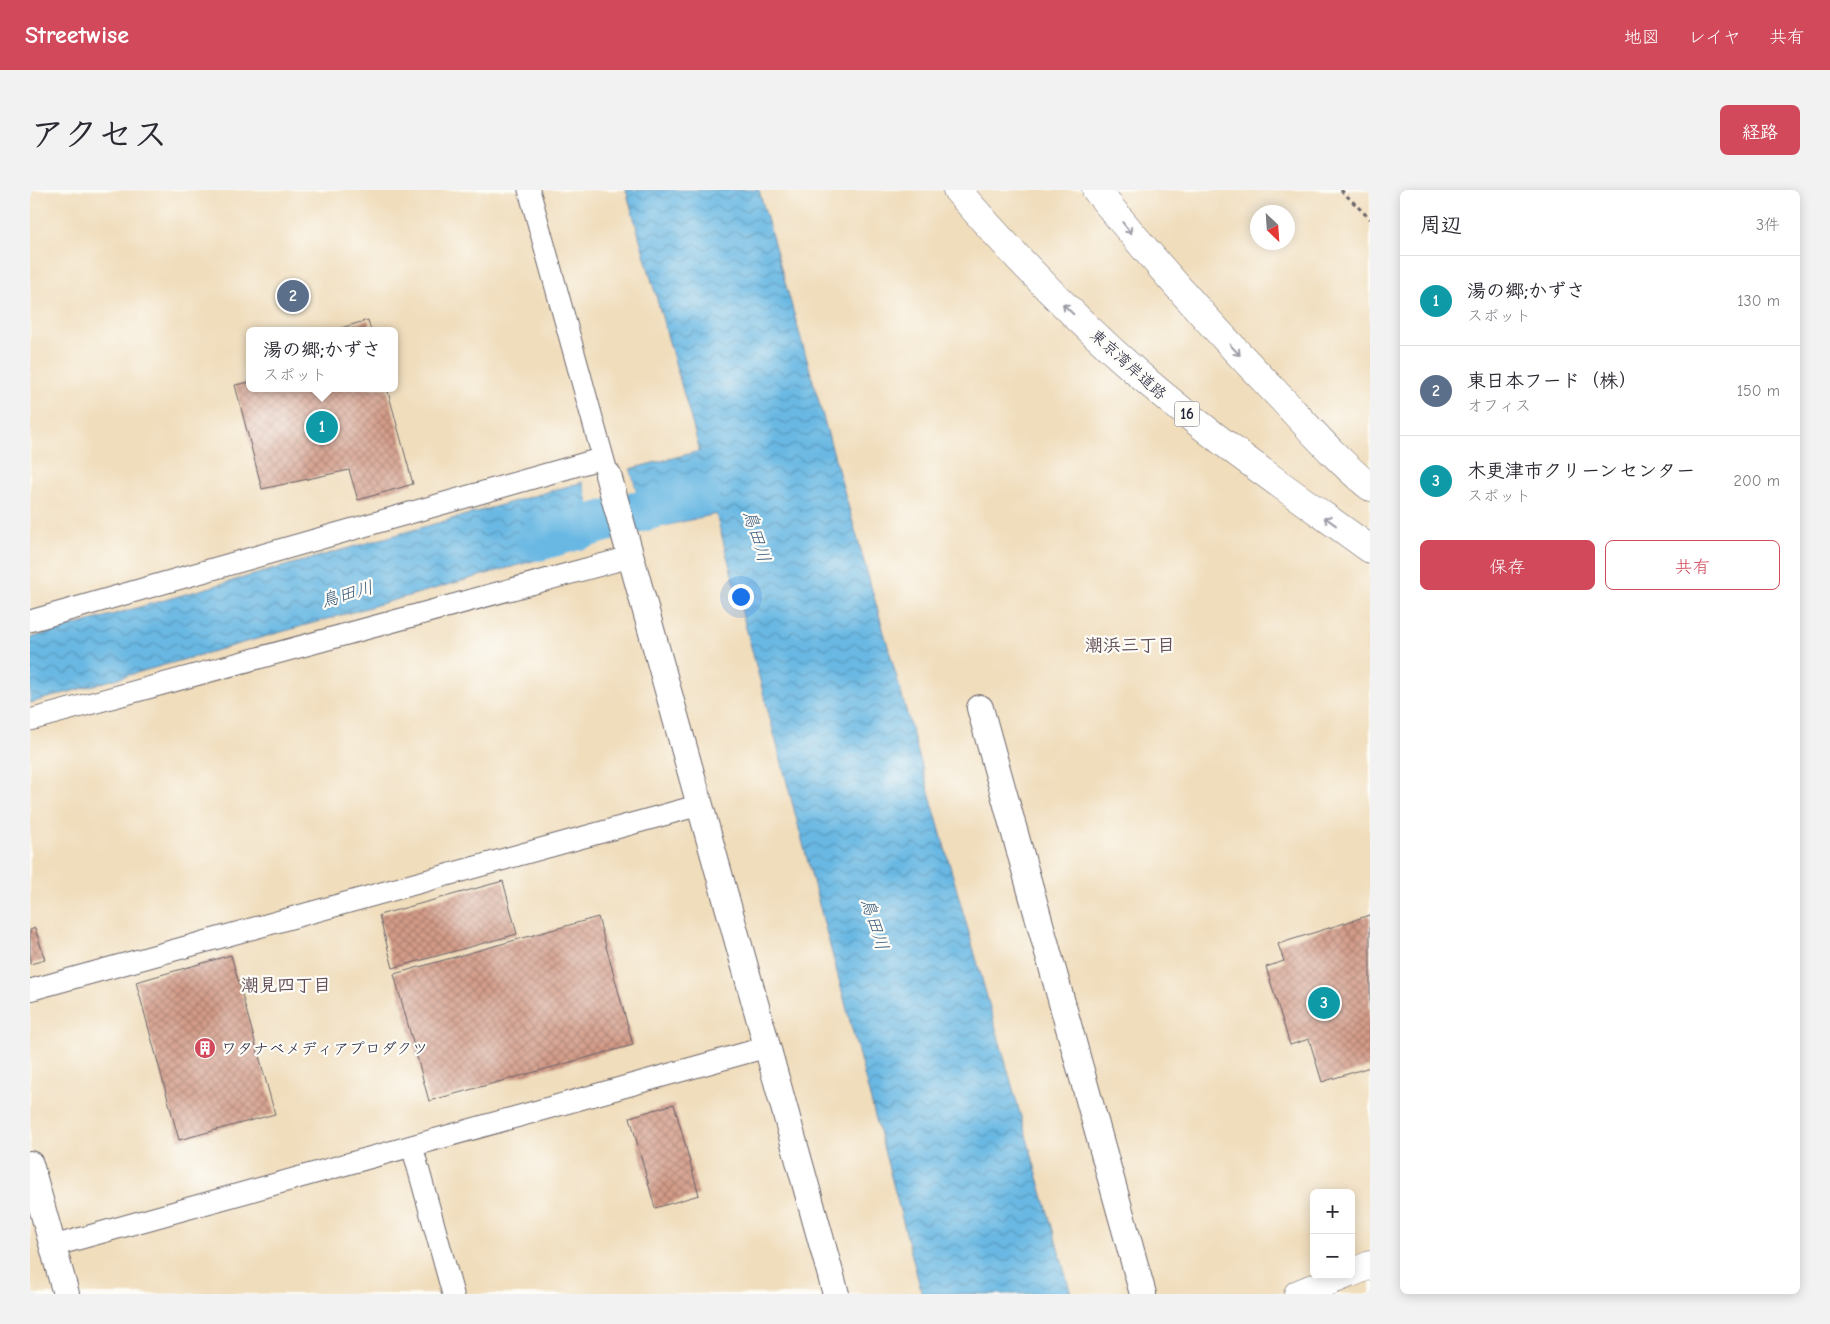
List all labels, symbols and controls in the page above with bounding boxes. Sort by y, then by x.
text: Streetwise [25,21,129,49]
text: 地図 [1624,27,1660,48]
text: レイヤ [1688,27,1741,48]
text: 共有 [1769,27,1805,48]
button: 経路 [1720,105,1800,155]
text: アクセス [30,114,168,155]
north arrow [1250,205,1295,250]
text: 周辺 [1420,213,1462,237]
text: 3件 [1756,216,1780,234]
one-way arrow [1121,221,1132,234]
pin: 2 [277,277,309,315]
text: 湯の郷;かずさ [1467,280,1585,302]
text: 1 [1433,292,1439,310]
text: 130 m [1737,292,1780,310]
one-way arrow [1062,303,1075,315]
text: スポット [1467,307,1531,325]
street label: 東京湾岸道路 [1087,326,1170,404]
popup [246,327,398,392]
text: 湯の郷;かずさ [263,339,381,361]
one-way arrow [1229,343,1241,356]
text: スポット [263,366,327,384]
text: 東日本フード（株） [1467,370,1638,392]
text: 2 [1432,382,1440,400]
text: 150 m [1737,382,1780,400]
text: オフィス [1467,397,1531,415]
road number: 16 [1174,402,1200,426]
pin: 1 [306,408,338,446]
text: 木更津市クリーンセンター [1467,460,1695,482]
text: 3 [1432,472,1440,490]
text: 200 m [1734,472,1780,490]
text: スポット [1467,487,1531,505]
water label: 鳥田川 [739,507,774,565]
one-way arrow [1324,516,1338,526]
button: 保存 [1420,540,1595,590]
button: 共有 [1605,540,1780,590]
water label: 鳥田川 [318,577,376,612]
your location [728,584,754,610]
district label: 潮浜三丁目 [1085,635,1175,656]
water label: 鳥田川 [857,895,892,953]
district label: 潮見四丁目 [241,975,331,996]
pin: 3 [1308,984,1340,1022]
building icon: ワタナベメディアプロダクツ [193,1036,217,1060]
place label: ワタナベメディアプロダクツ [221,1040,428,1058]
map controls [1310,1189,1355,1279]
button: + [1310,1189,1355,1234]
button: − [1310,1234,1355,1279]

